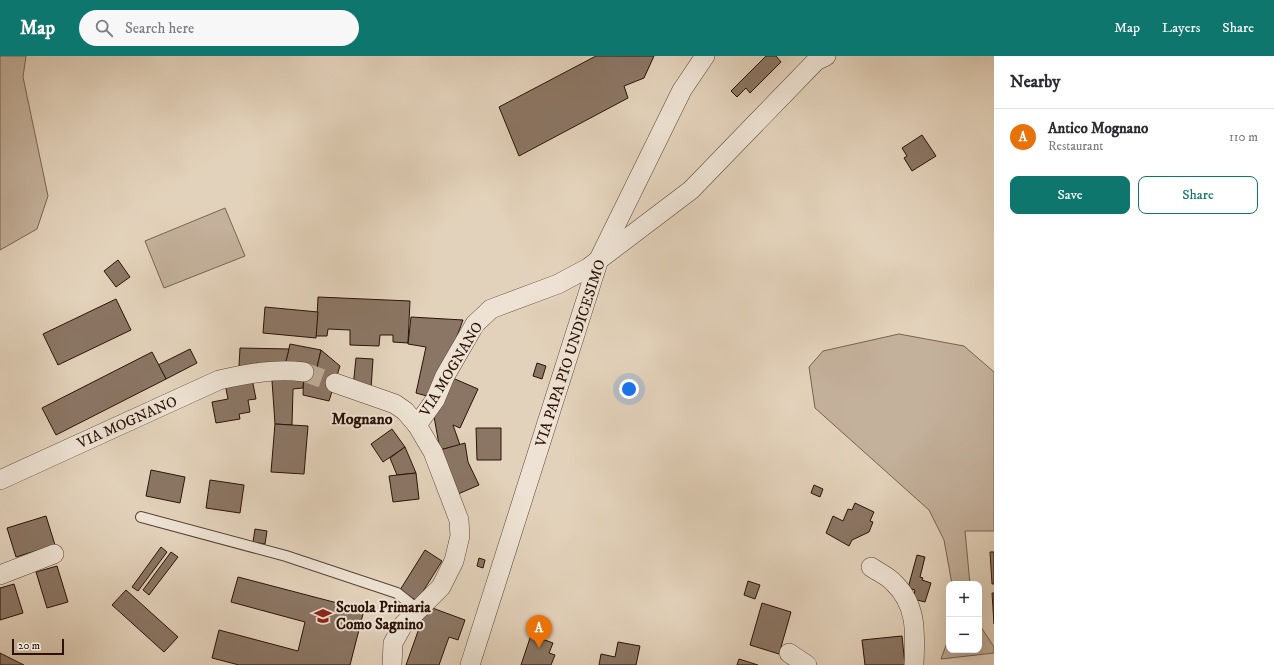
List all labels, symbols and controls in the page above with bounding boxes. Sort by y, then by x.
search box [79,10,359,46]
text: Map [20,17,55,40]
icon: search [93,17,115,39]
text: Search here [125,19,194,38]
text: Map [1114,19,1140,37]
text: Layers [1162,19,1200,37]
text: Share [1222,19,1254,37]
text: Nearby [1010,71,1060,93]
text: Antico Mognano [1048,119,1148,138]
text: A [1019,129,1027,145]
text: 110 m [1229,129,1258,145]
text: Restaurant [1048,138,1104,154]
button: Save [1010,176,1130,214]
button: Share [1138,176,1258,214]
street label: VIA PAPA PIO UNDICESIMO [531,257,610,450]
street label: VIA MOGNANO [415,318,487,421]
your location [619,379,639,399]
street label: VIA MOGNANO [73,392,180,453]
district label: Mognano [331,409,393,429]
map controls [946,581,982,653]
button: + [946,581,982,617]
place label: Scuola Primaria Como Sagnino [336,598,431,634]
school or university icon: Scuola Primaria Como Sagnino [313,606,333,626]
pin: A [526,615,552,648]
button: − [946,617,982,653]
scale bar [12,637,64,656]
text: 20 m [18,639,40,653]

